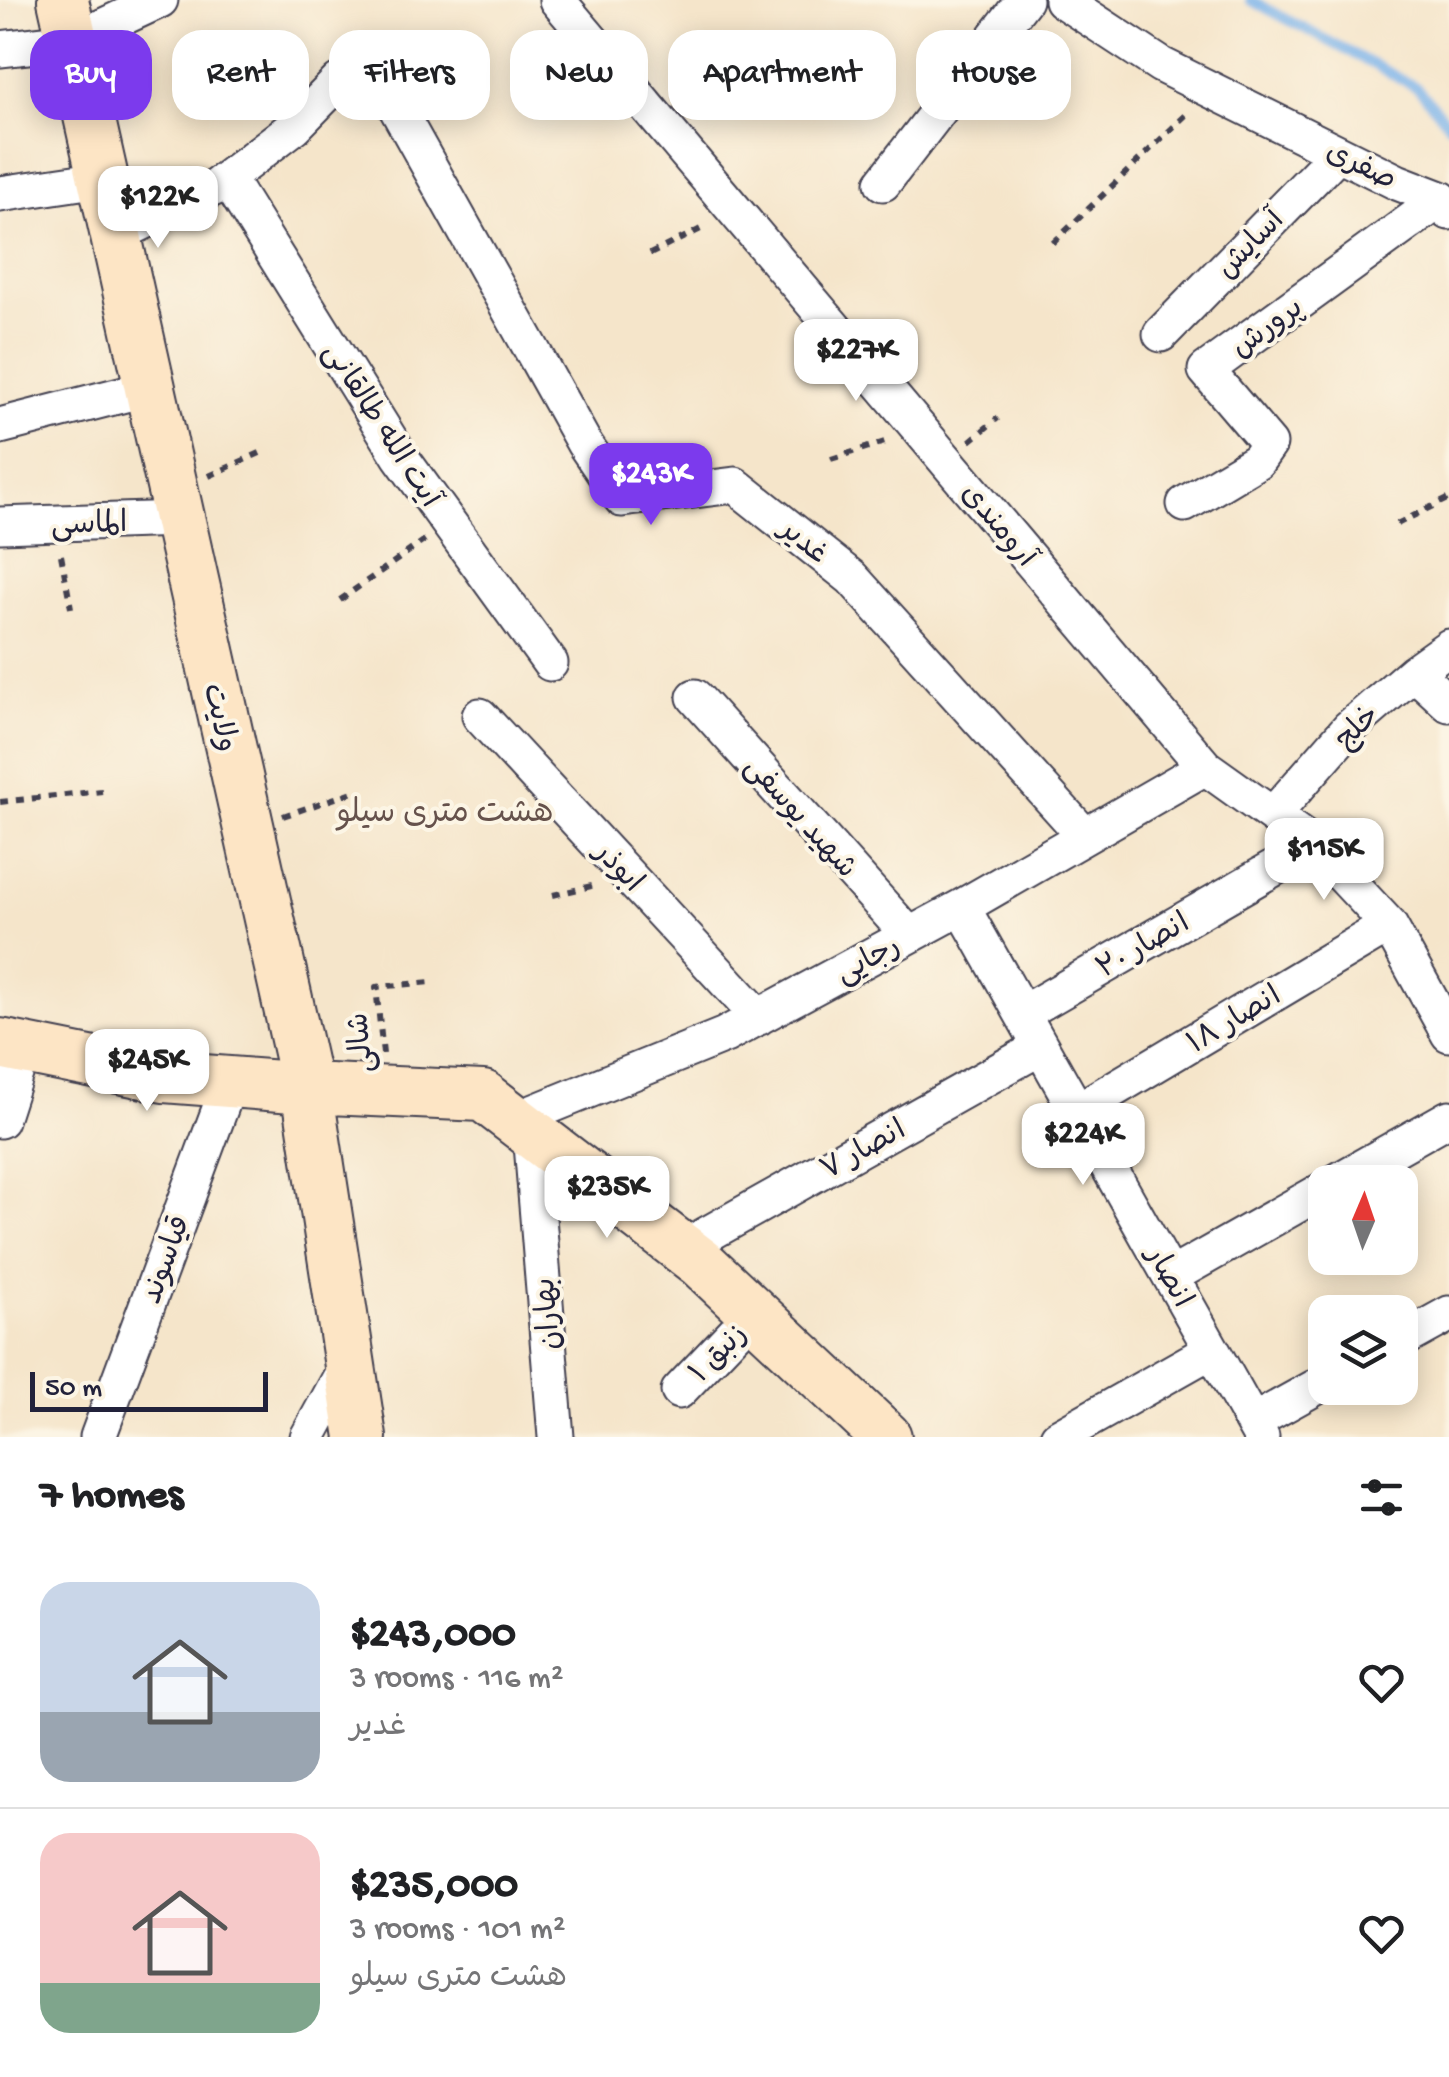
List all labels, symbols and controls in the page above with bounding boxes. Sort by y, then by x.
chip: Buy [30,30,152,120]
chip: Rent [172,30,309,120]
chip: Filters [329,30,490,120]
chip: New [510,30,648,120]
chip: Apartment [668,30,896,120]
chip: House [916,30,1071,120]
street label: صفری [1319,136,1401,200]
pin: $122K [88,166,228,251]
text: $122K [120,179,196,217]
street label: آسایش [1210,202,1294,288]
street label: پرورش [1226,292,1311,367]
pin: $227K [786,319,926,404]
text: $227K [816,332,896,370]
street label: آیت الله طالقانی [313,336,448,517]
pin: $243K [581,443,721,528]
text: $243K [611,456,691,494]
street label: آرومندی [952,477,1044,577]
street label: الماسی [50,508,128,545]
street label: غدیر [768,511,834,574]
street label: ولایت [193,680,242,756]
street label: خلج [1329,700,1389,759]
street label: شهید یوسفی [735,751,862,887]
district label: هشت متری سیلو [334,796,554,834]
pin: $115K [1254,818,1394,903]
text: $115K [1287,831,1361,869]
street label: ابوذر [583,835,648,901]
street label: انصار ۲۰ [1091,907,1197,988]
street label: رجایی [831,931,907,993]
street label: انصار ۱۸ [1182,979,1289,1063]
street label: شالی [343,1011,384,1074]
pin: $245K [77,1029,217,1114]
text: $245K [107,1042,187,1080]
pin: $224K [1013,1103,1153,1188]
street label: انصار ۷ [815,1113,913,1190]
text: $224K [1044,1116,1122,1154]
pin: $235K [537,1156,677,1241]
north arrow [1308,1165,1418,1275]
map controls [1308,1165,1418,1405]
text: $235K [566,1169,648,1207]
street label: قیاسوند [136,1212,200,1309]
street label: انصار [1135,1239,1199,1315]
street label: بهاران [530,1276,571,1351]
button: layers [1308,1295,1418,1405]
street label: زنبق ۱ [684,1319,756,1392]
scale bar [30,1367,268,1412]
text: 50 m [45,1373,102,1406]
icon: filters [1354,1470,1409,1525]
text: 7 homes [40,1473,183,1522]
text: $243,000 [350,1612,516,1661]
icon: home [120,1622,240,1742]
icon: heart [1354,1655,1409,1710]
text: 3 rooms · 116 m² [350,1661,563,1699]
text: غدیر [350,1709,406,1747]
text: $235,000 [350,1863,518,1912]
icon: home [120,1873,240,1993]
icon: heart [1354,1906,1409,1961]
text: 3 rooms · 101 m² [350,1912,565,1950]
text: هشت متری سیلو [350,1960,567,1998]

